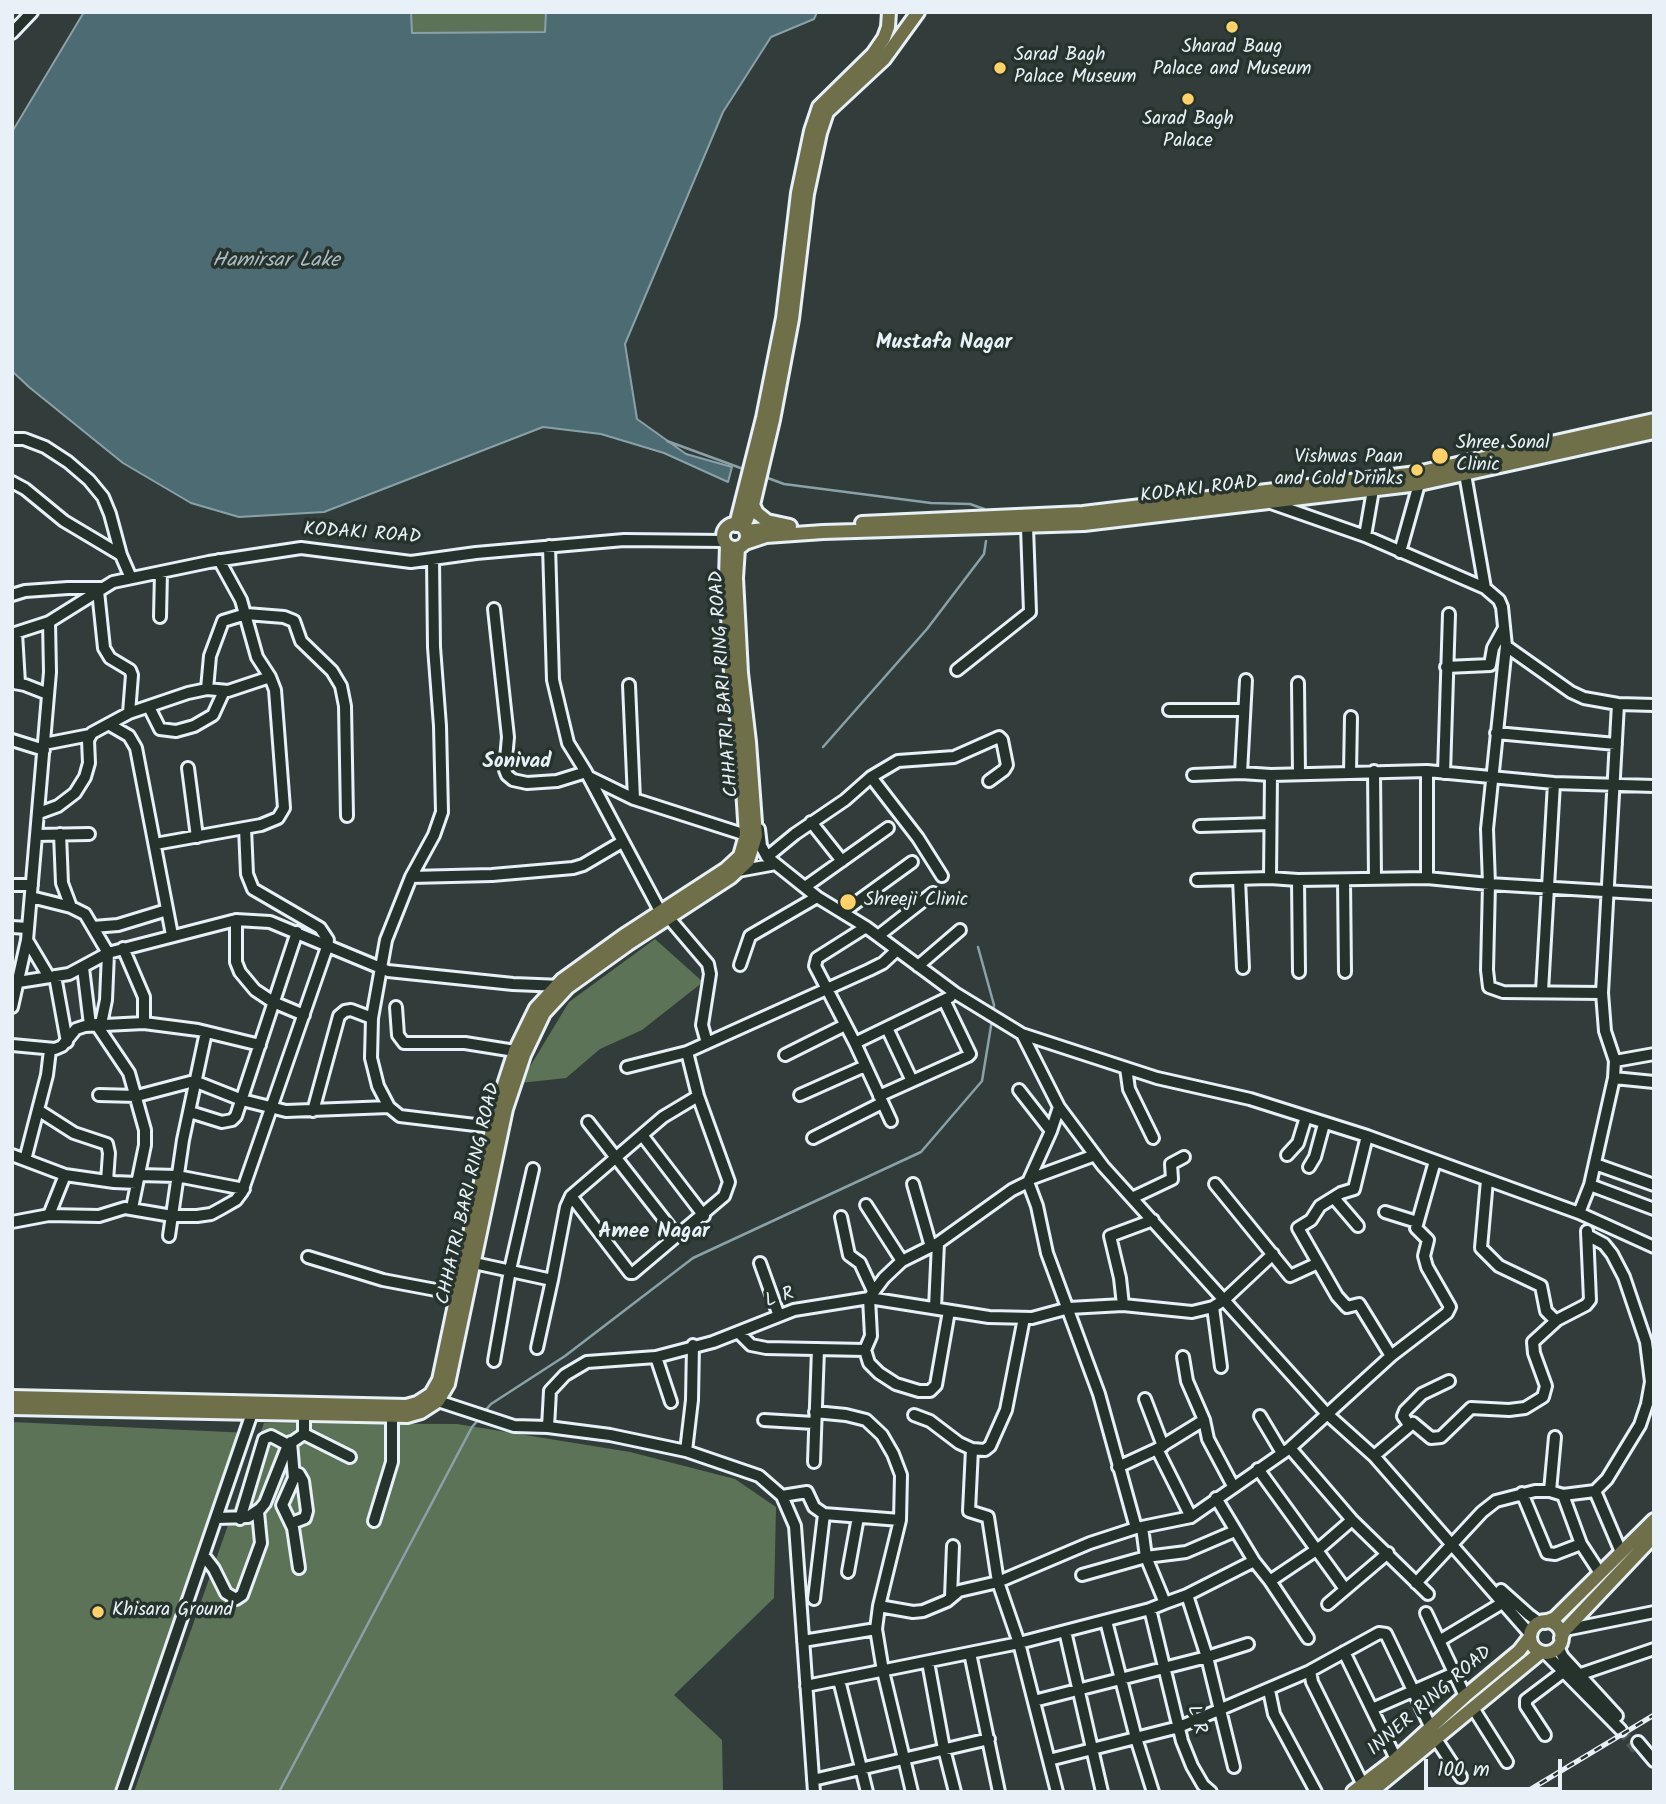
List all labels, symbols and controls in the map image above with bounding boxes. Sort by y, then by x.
marker: Sharad Baug Palace and Museum [1224,19,1240,35]
place label: Sharad Baug Palace and Museum [1153,38,1311,82]
place label: Sarad Bagh Palace Museum [1014,46,1136,90]
marker: Sarad Bagh Palace Museum [992,60,1008,76]
marker: Sarad Bagh Palace [1180,91,1196,107]
place label: Sarad Bagh Palace [1142,110,1234,154]
water label: Hamirsar Lake [212,249,340,275]
district label: Mustafa Nagar [876,331,1012,357]
place label: Shree Sonal Clinic [1456,434,1550,478]
marker: Shree Sonal Clinic [1430,446,1450,466]
place label: Vishwas Paan and Cold Drinks [1275,448,1403,492]
marker: Vishwas Paan and Cold Drinks [1409,462,1425,478]
street label: KODAKI ROAD [1139,472,1259,510]
street label: KODAKI ROAD [302,520,422,550]
street label: CHHATRI BARI RING ROAD [707,570,745,798]
district label: Sonivad [482,750,552,776]
place label: Shreeji Clinic [864,891,968,913]
marker: Shreeji Clinic [838,892,858,912]
street label: CHHATRI BARI RING ROAD [433,1081,507,1307]
district label: Amee Nagar [598,1220,710,1246]
street label: L R [763,1284,797,1314]
place label: Khisara Ground [112,1601,233,1623]
marker: Khisara Ground [90,1604,106,1620]
street label: INNER RING ROAD [1364,1642,1498,1762]
street label: L R [1180,1703,1210,1737]
scale bar [1428,1744,1566,1788]
text: 100 m [1437,1754,1490,1787]

